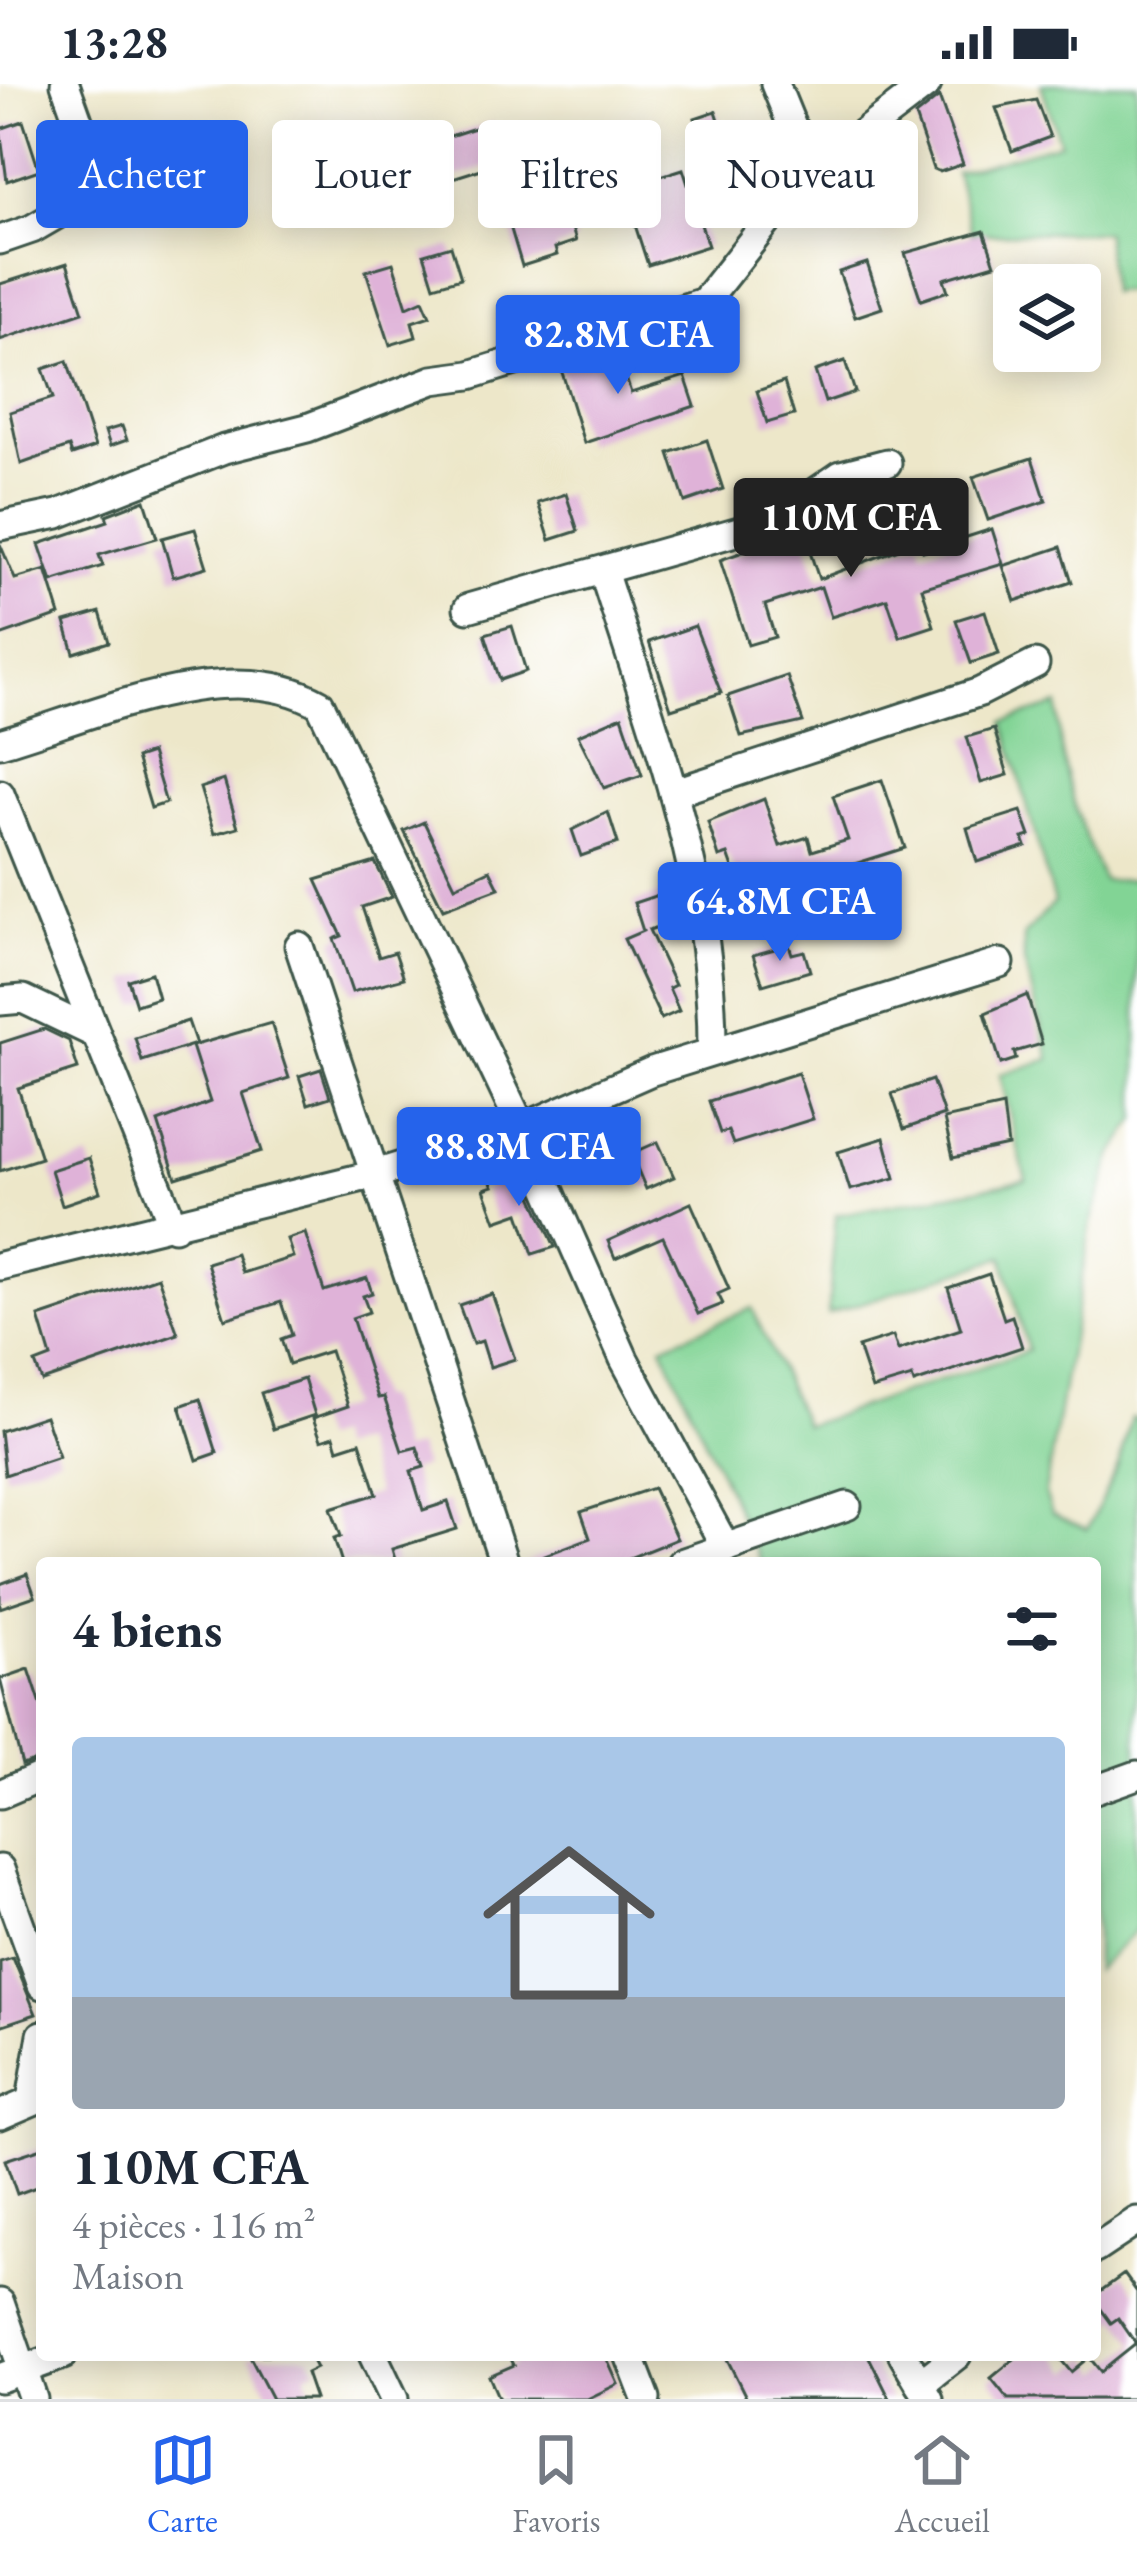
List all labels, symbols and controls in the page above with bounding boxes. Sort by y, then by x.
text: 13:28 [60,13,168,71]
chip: Acheter [36,120,248,228]
chip: Louer [272,120,454,228]
chip: Filtres [478,120,661,228]
chip: Nouveau [685,120,918,228]
map controls [993,264,1101,372]
button: layers [993,264,1101,372]
pin: 82.8M CFA [481,295,755,397]
text: 82.8M CFA [523,308,713,359]
pin: 110M CFA [727,478,975,580]
text: 110M CFA [761,491,941,542]
pin: 64.8M CFA [643,862,917,964]
text: 64.8M CFA [685,875,875,926]
pin: 88.8M CFA [382,1107,656,1209]
text: 88.8M CFA [424,1120,614,1171]
text: 4 biens [72,1596,222,1662]
icon: filters [999,1596,1065,1662]
icon: home [461,1815,677,2031]
text: 110M CFA [72,2133,308,2199]
text: 4 pièces · 116 m² [72,2199,315,2250]
text: Maison [72,2250,184,2301]
tab: Carte [147,2427,218,2542]
tab: Favoris [512,2427,600,2542]
tab: Accueil [895,2427,990,2542]

